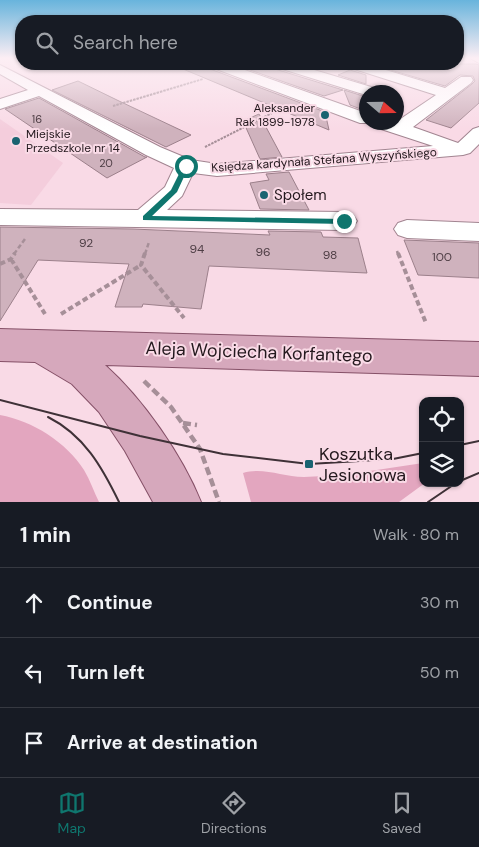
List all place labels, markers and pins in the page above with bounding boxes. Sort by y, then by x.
place label: Aleksander Rak 1899-1978 [236,100,316,130]
marker: Aleksander Rak 1899-1978 [319,109,331,121]
place label: Miejskie Przedszkole nr 14 [26,126,120,156]
marker: Miejskie Przedszkole nr 14 [10,135,22,147]
place label: Społem [274,185,327,205]
marker: Społem [258,189,270,201]
place label: Koszutka Jesionowa [319,442,406,487]
marker: Koszutka Jesionowa [303,458,315,470]

